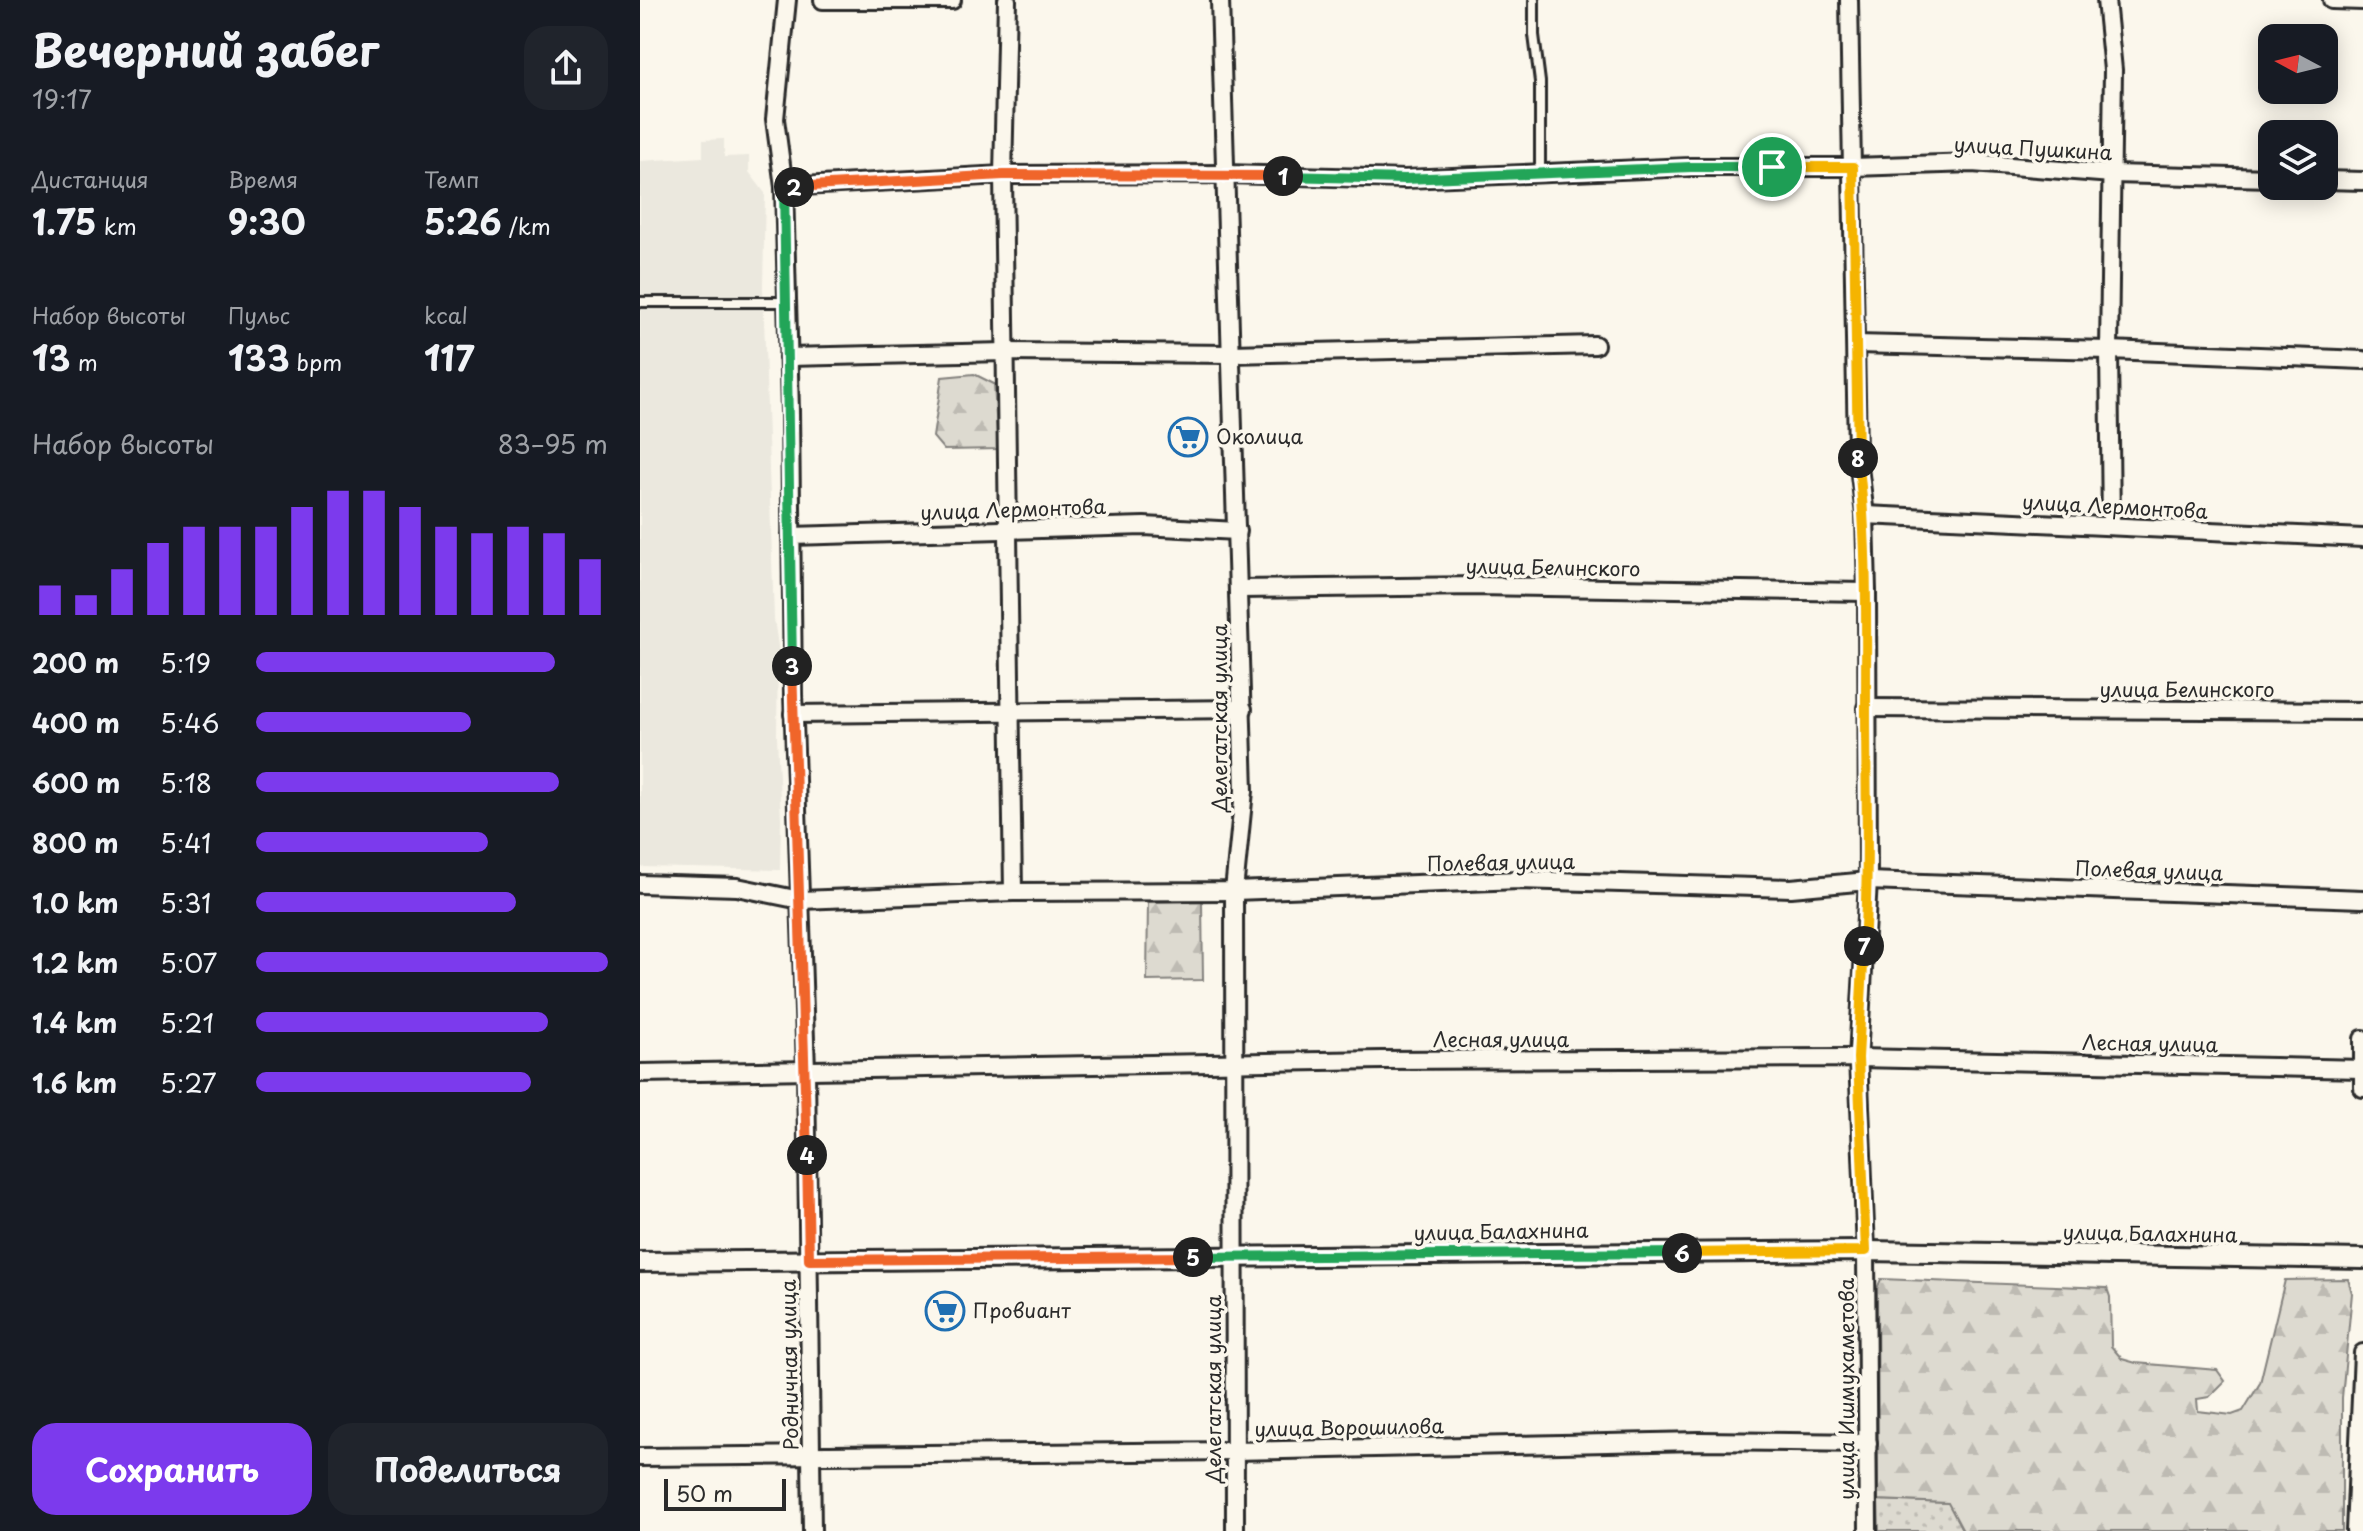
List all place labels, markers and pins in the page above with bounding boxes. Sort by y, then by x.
pin [1738,133,1806,201]
pin: 1 [1263,156,1303,196]
pin: 2 [774,167,814,207]
supermarket icon: Околица [1167,416,1209,458]
place label: Околица [1216,421,1303,451]
pin: 8 [1838,438,1878,478]
pin: 3 [772,646,812,686]
pin: 7 [1844,926,1884,966]
pin: 4 [787,1135,827,1175]
pin: 6 [1662,1233,1702,1273]
pin: 5 [1173,1237,1213,1277]
supermarket icon: Провиант [924,1290,966,1332]
place label: Провиант [973,1295,1071,1325]

